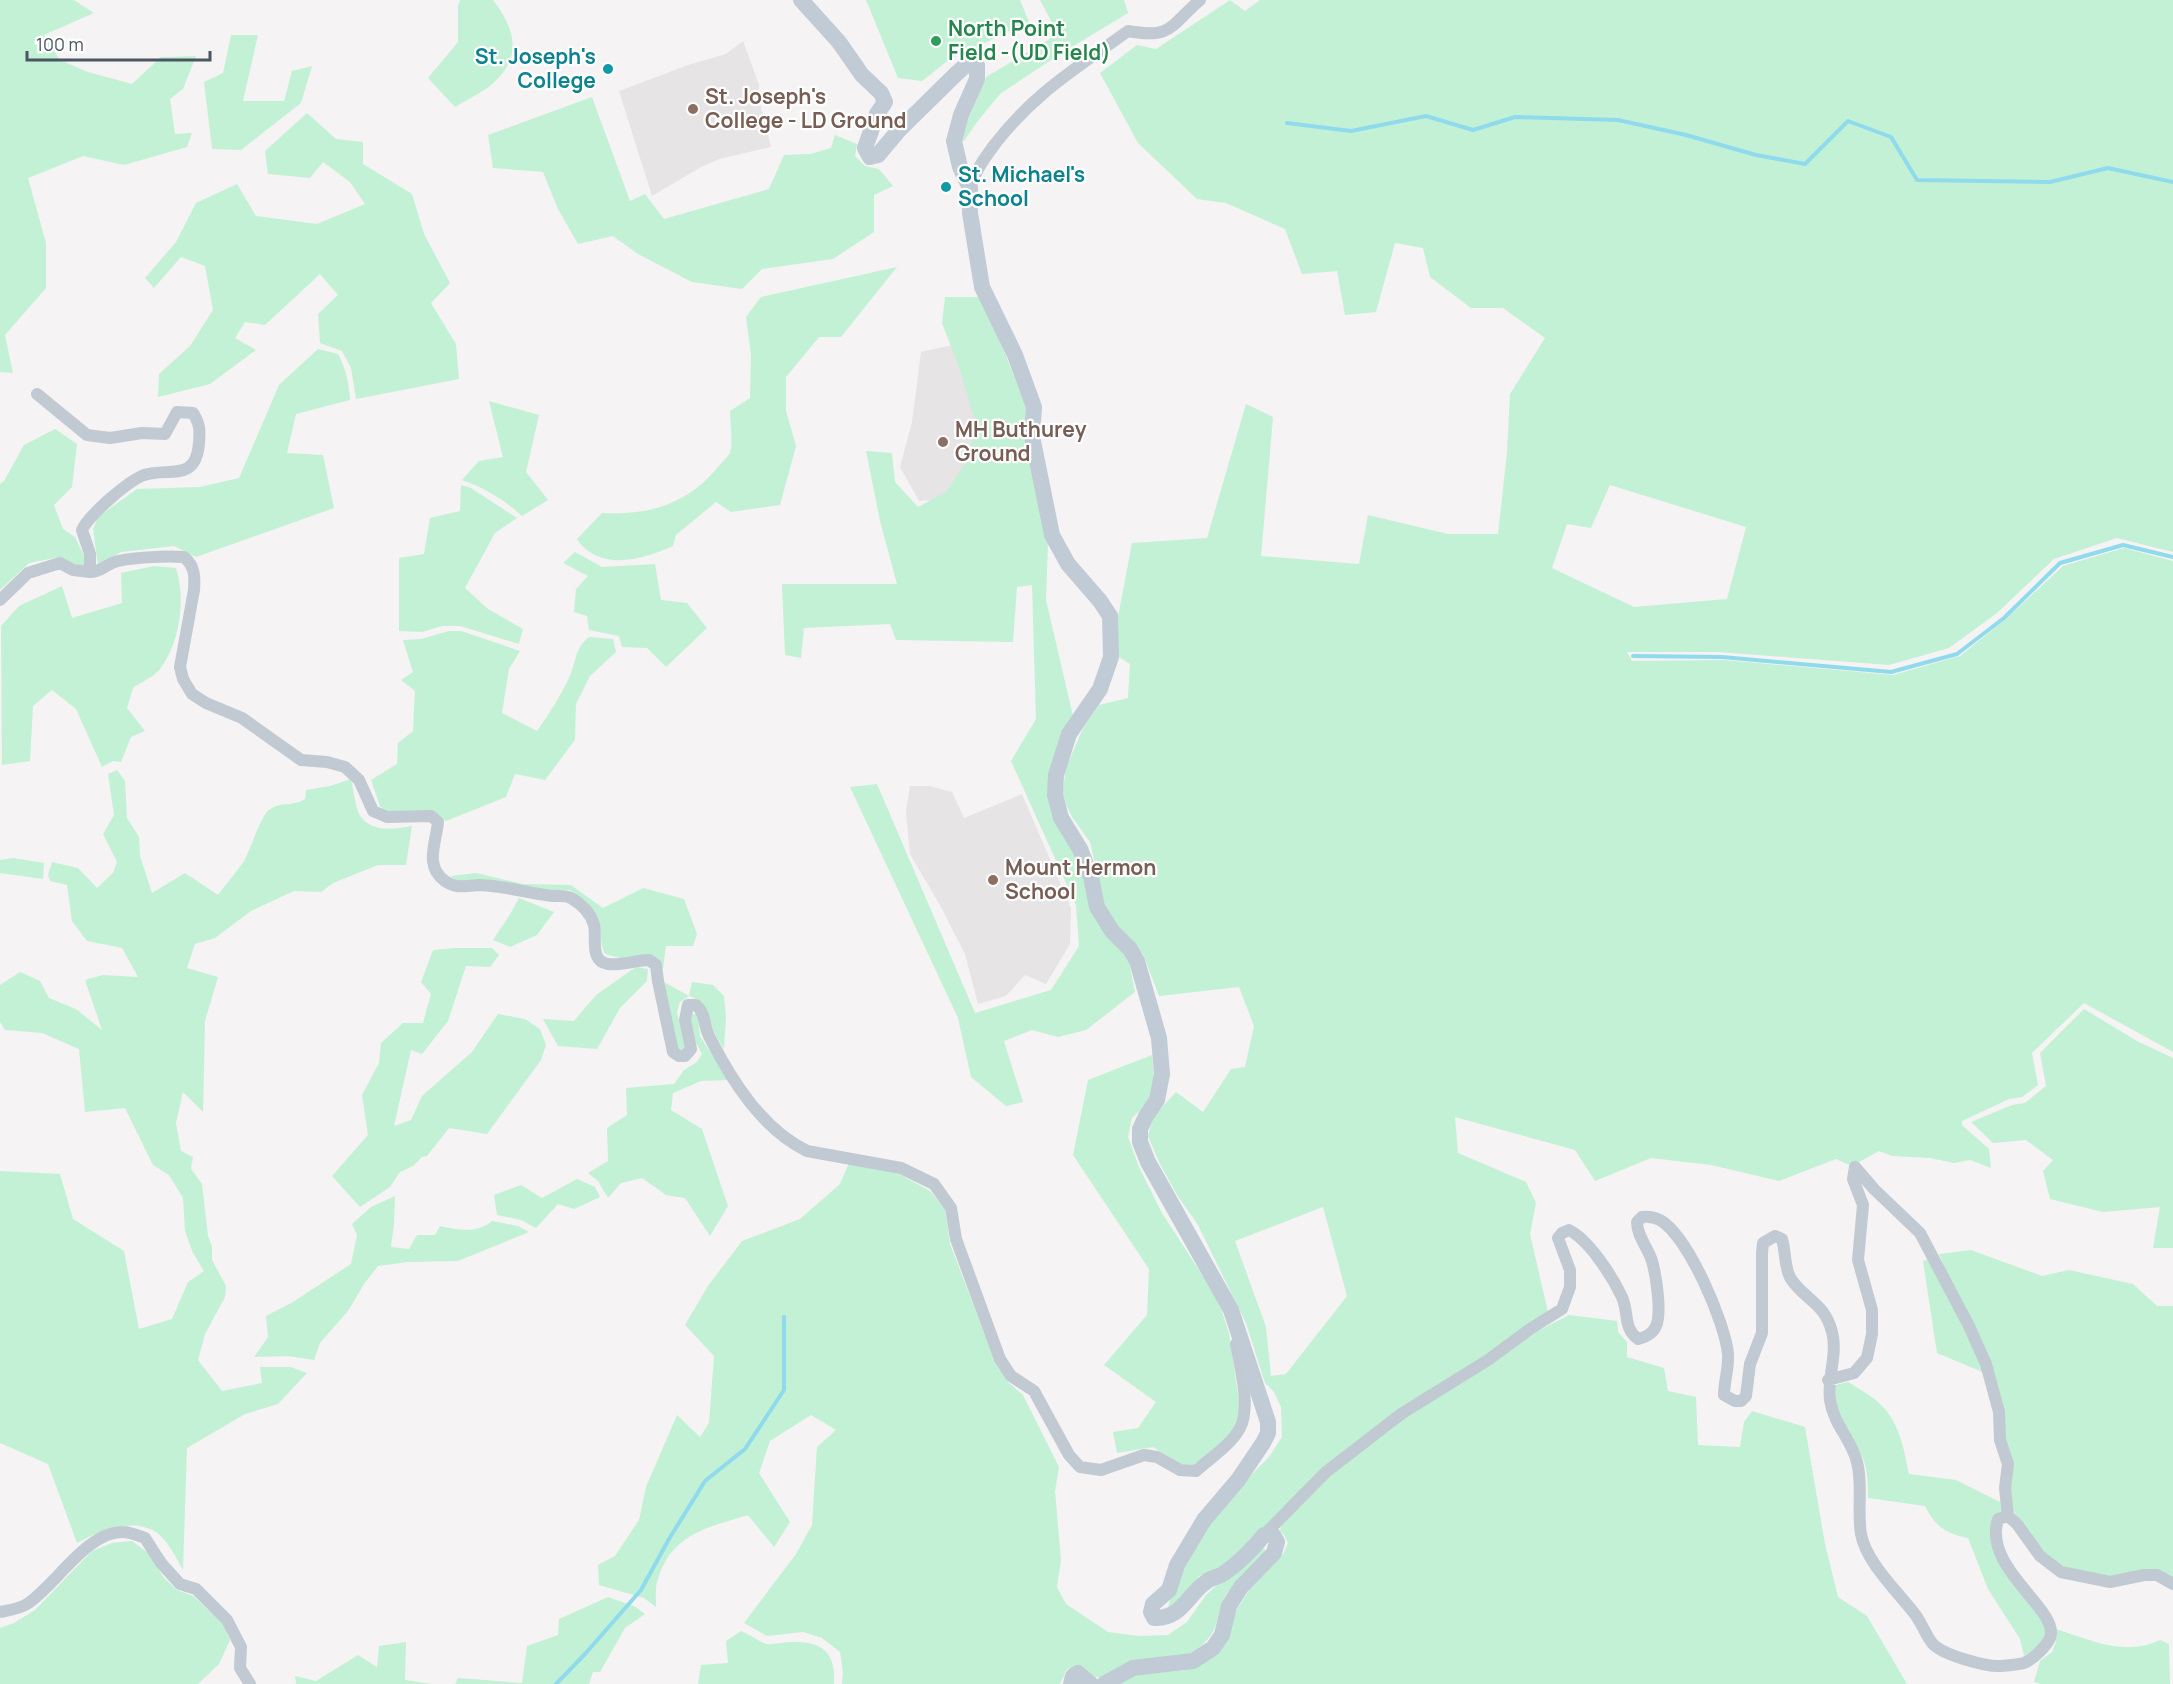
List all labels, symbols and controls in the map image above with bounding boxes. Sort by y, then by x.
place label: North Point Field -(UD Field) [948,14,1111,66]
scale bar [27,24,210,62]
text: 100 m [36,32,84,56]
marker: North Point Field -(UD Field) [929,34,943,48]
place label: St. Joseph's College [475,42,596,94]
marker: St. Joseph's College [601,62,615,76]
place label: St. Joseph's College - LD Ground [705,82,906,134]
marker: St. Joseph's College - LD Ground [686,102,700,116]
place label: St. Michael's School [958,160,1085,212]
marker: St. Michael's School [939,180,953,194]
place label: MH Buthurey Ground [955,415,1087,467]
marker: MH Buthurey Ground [936,435,950,449]
place label: Mount Hermon School [1005,853,1157,905]
marker: Mount Hermon School [986,873,1000,887]

